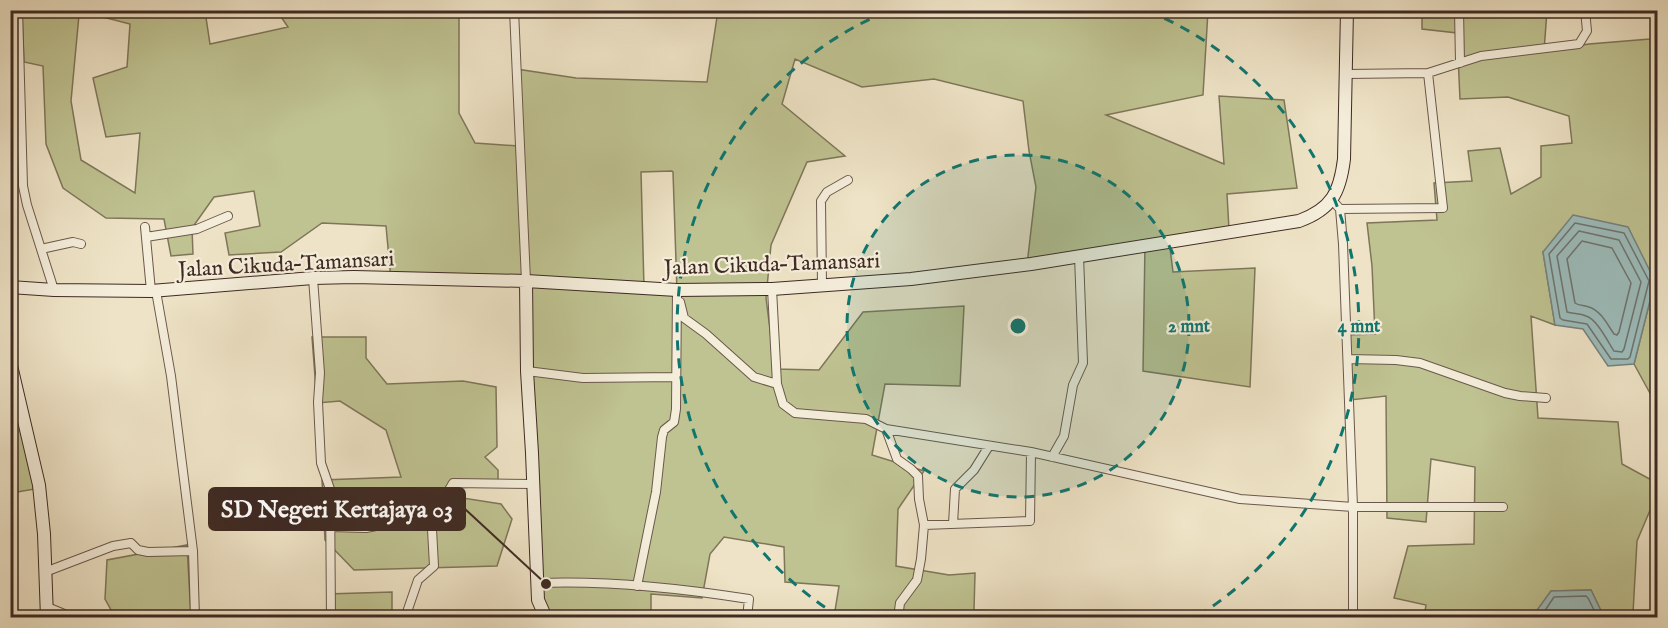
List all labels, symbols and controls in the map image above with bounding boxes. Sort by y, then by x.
street label: Jalan Cikuda–Tamansari [174,245,395,285]
street label: Jalan Cikuda–Tamansari [660,247,881,283]
centre of rings [1008,316,1028,336]
text: 2 mnt [1168,316,1211,339]
text: 4 mnt [1338,316,1381,339]
callout: SD Negeri Kertajaya 03 [209,488,465,530]
text: SD Negeri Kertajaya 03 [221,495,453,526]

